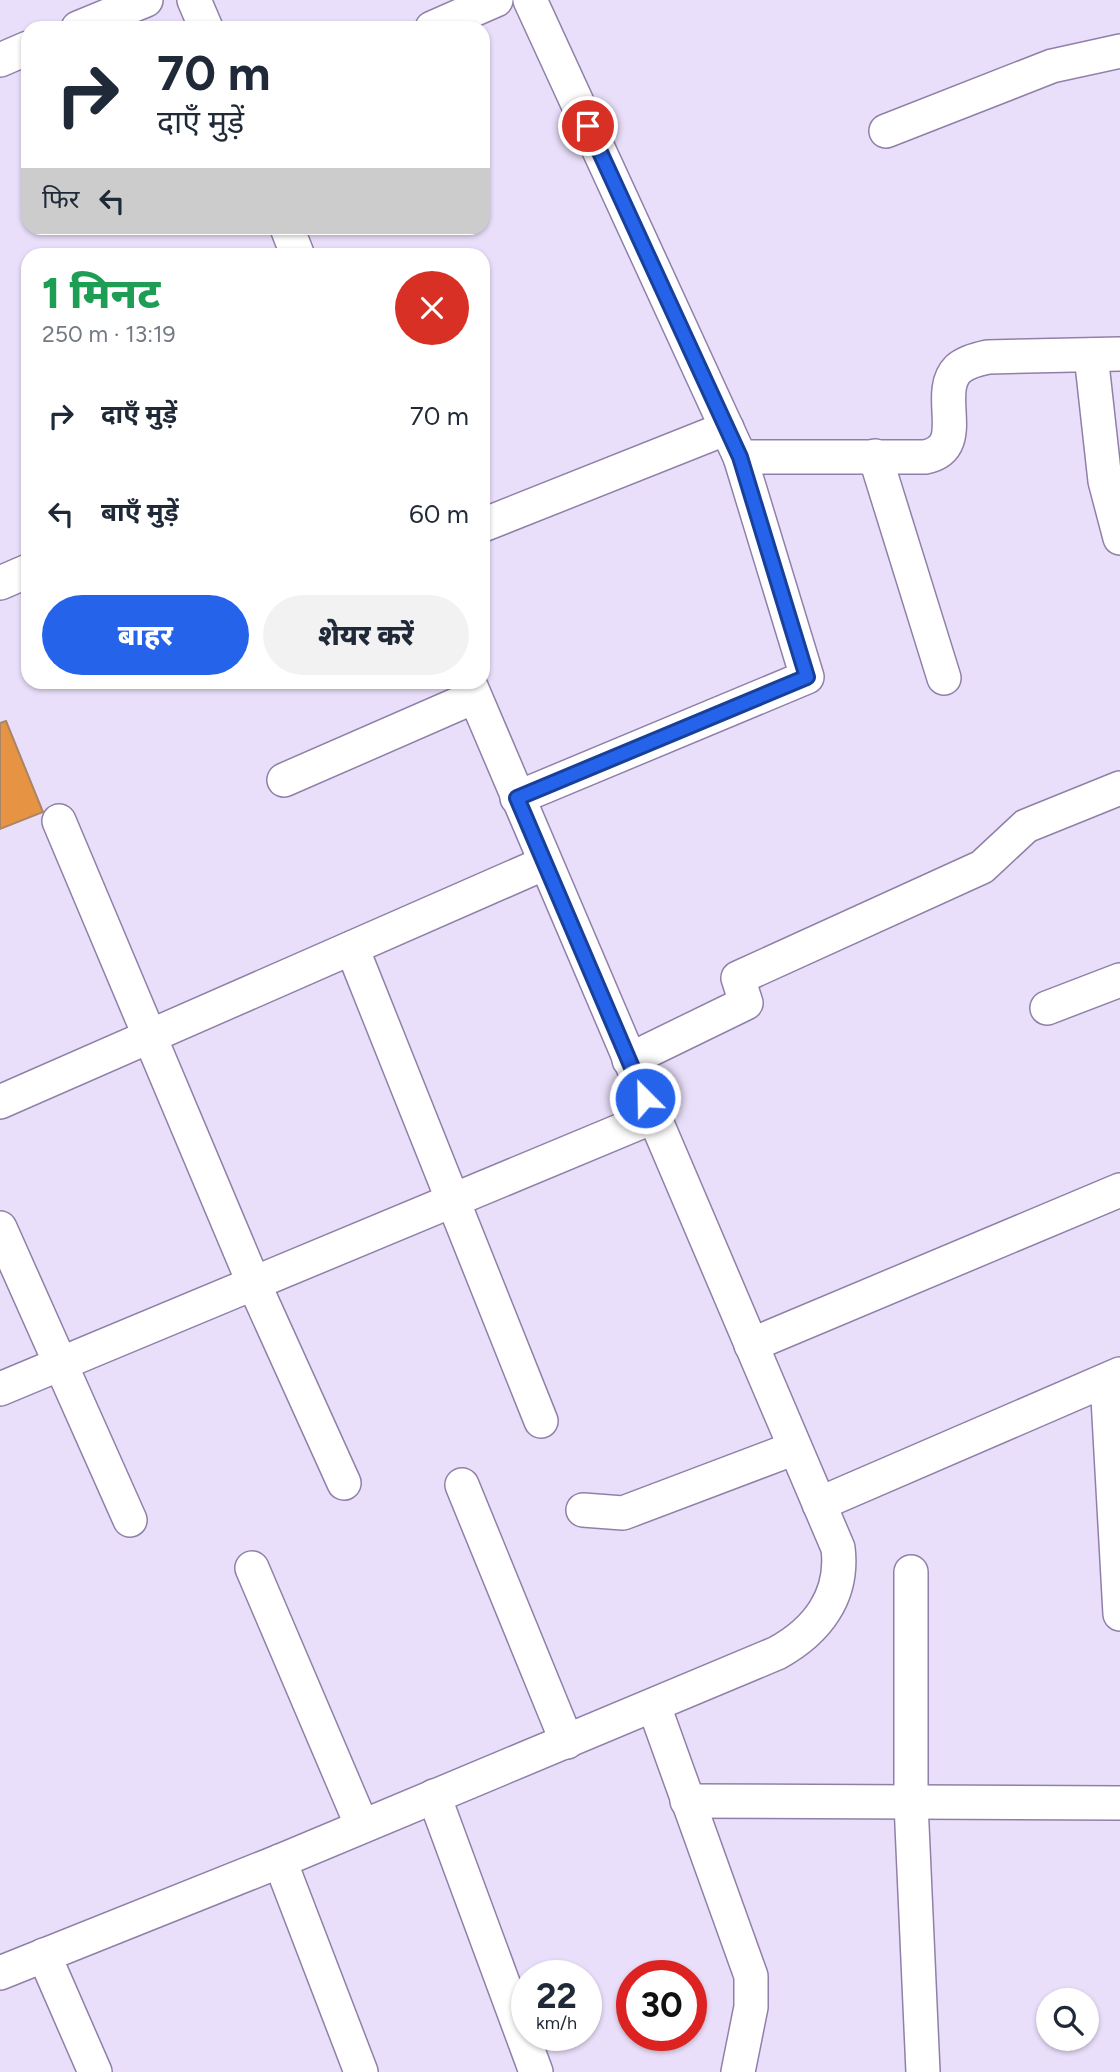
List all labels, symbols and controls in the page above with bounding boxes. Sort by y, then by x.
text: 70 m [157,43,270,102]
icon: right [42,49,133,140]
pin [558,96,618,156]
text: दाएँ मुड़ें [157,103,244,141]
icon: arrive [569,107,607,145]
icon: left [93,182,131,220]
text: फिर [42,183,79,215]
text: 1 मिनट [42,268,160,319]
button: close [395,271,469,345]
text: 250 m · 13:19 [42,320,176,348]
icon: right [42,397,80,435]
text: दाएँ मुड़ें [101,398,177,430]
text: 70 m [410,400,469,432]
icon: left [42,495,80,533]
text: बाएँ मुड़ें [101,496,178,528]
text: 60 m [409,498,469,530]
button: बाहर [42,595,249,675]
button: शेयर करें [263,595,469,675]
position arrow [608,1061,682,1135]
speed limit sign: 30 [616,1960,707,2051]
text: 22 [536,1975,577,2017]
map controls [1036,1988,1099,2051]
button: search [1036,1988,1099,2051]
text: km/h [536,2012,577,2034]

